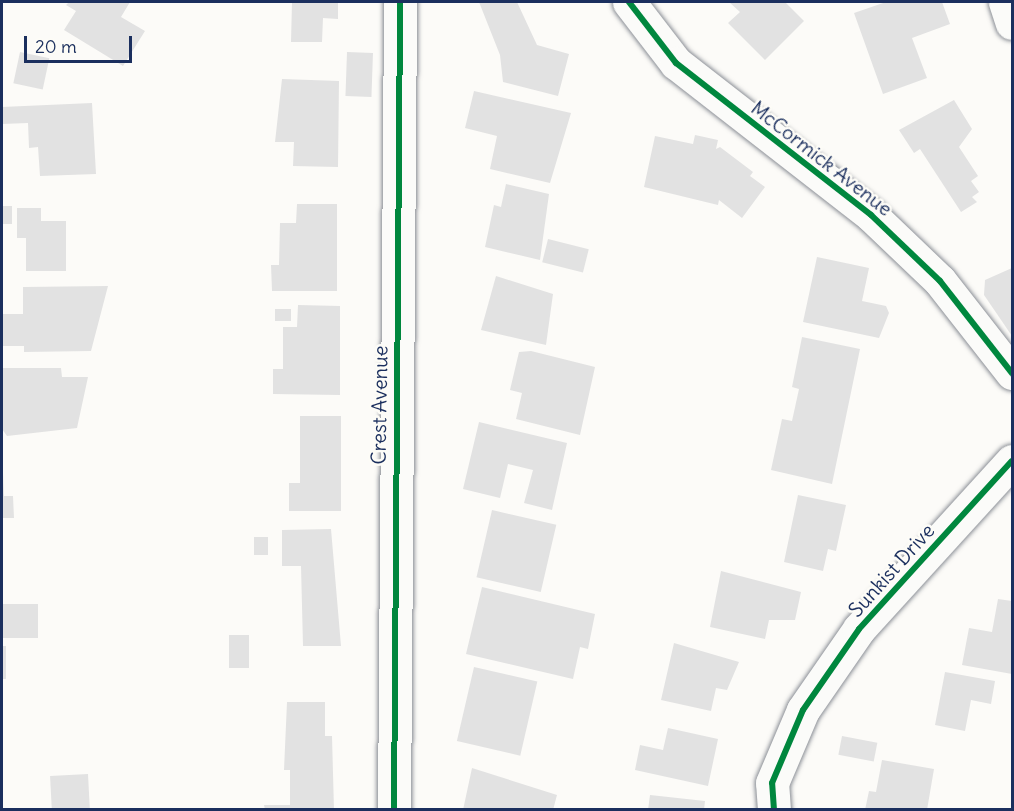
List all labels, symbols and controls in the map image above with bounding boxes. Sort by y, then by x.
scale bar [27,24,135,62]
text: 20 m [35,35,77,58]
street label: McCormick Avenue [747,95,897,221]
street label: Crest Avenue [366,345,392,465]
street label: Sunkist Drive [843,519,939,621]

